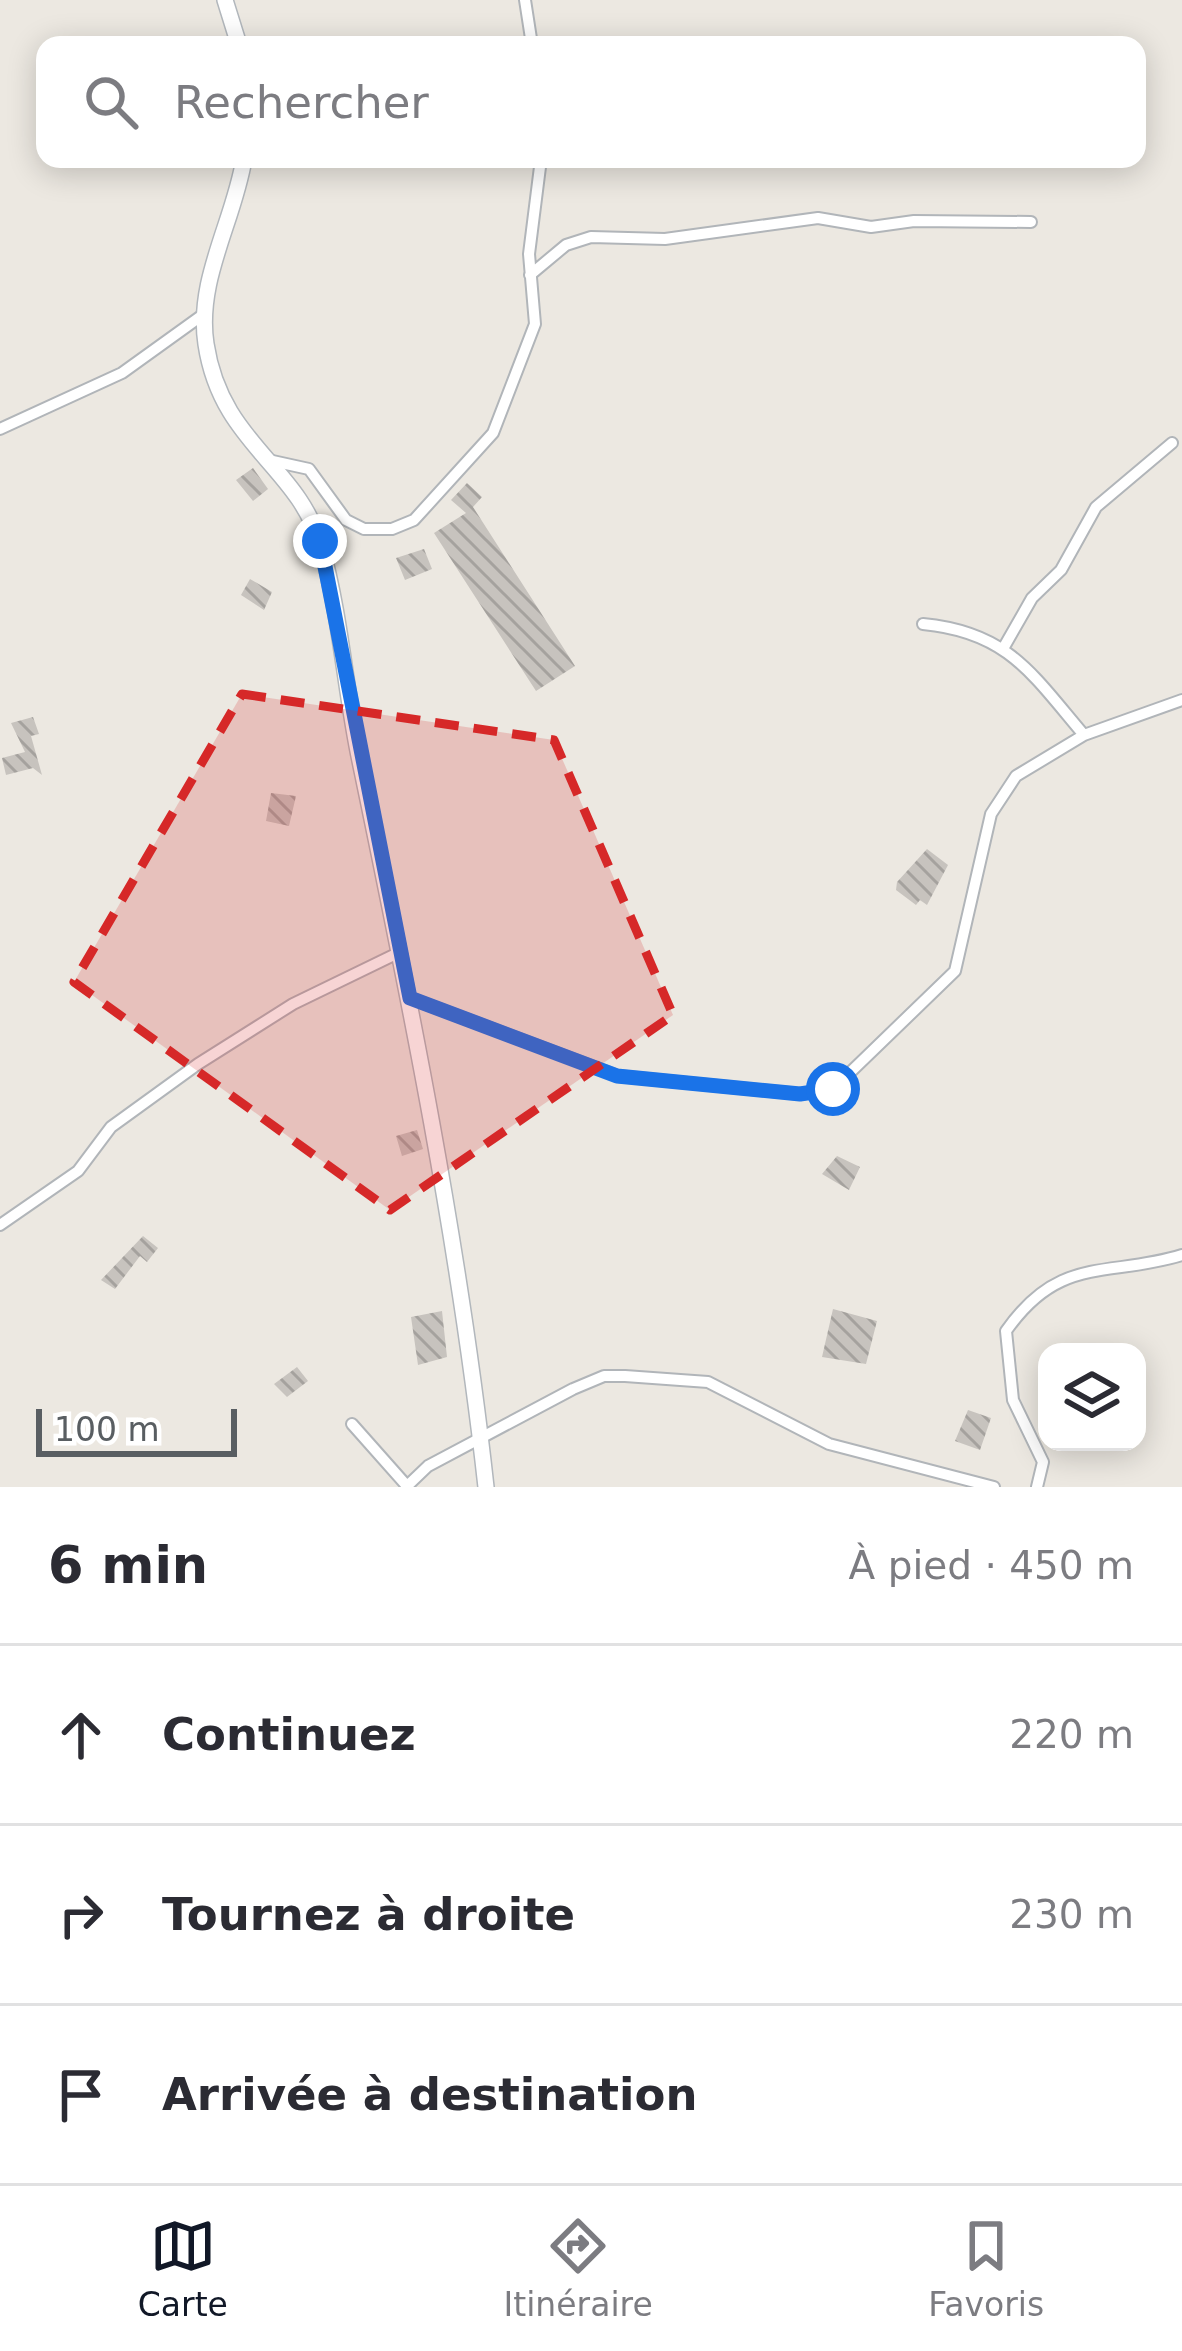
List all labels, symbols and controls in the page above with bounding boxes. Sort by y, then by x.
search box [36,36,1146,168]
icon: search [78,69,144,135]
text: Rechercher [174,76,429,129]
route end [293,514,347,568]
route start [806,1062,860,1116]
map controls [1038,1343,1146,1451]
button: layers [1038,1343,1146,1451]
scale bar [36,1403,237,1456]
text: 100 m [54,1410,160,1449]
text: 6 min [48,1536,208,1595]
text: À pied · 450 m [849,1543,1134,1588]
icon: ahead [48,1702,114,1768]
text: Continuez [162,1708,416,1761]
text: 220 m [1009,1712,1134,1757]
icon: right [48,1882,114,1948]
text: Tournez à droite [162,1888,575,1941]
text: 230 m [1009,1892,1134,1937]
icon: arrive [48,2062,114,2128]
text: Arrivée à destination [162,2068,697,2121]
tab: Carte [138,2213,228,2324]
tab: Itinéraire [504,2213,653,2324]
tab: Favoris [928,2213,1044,2324]

